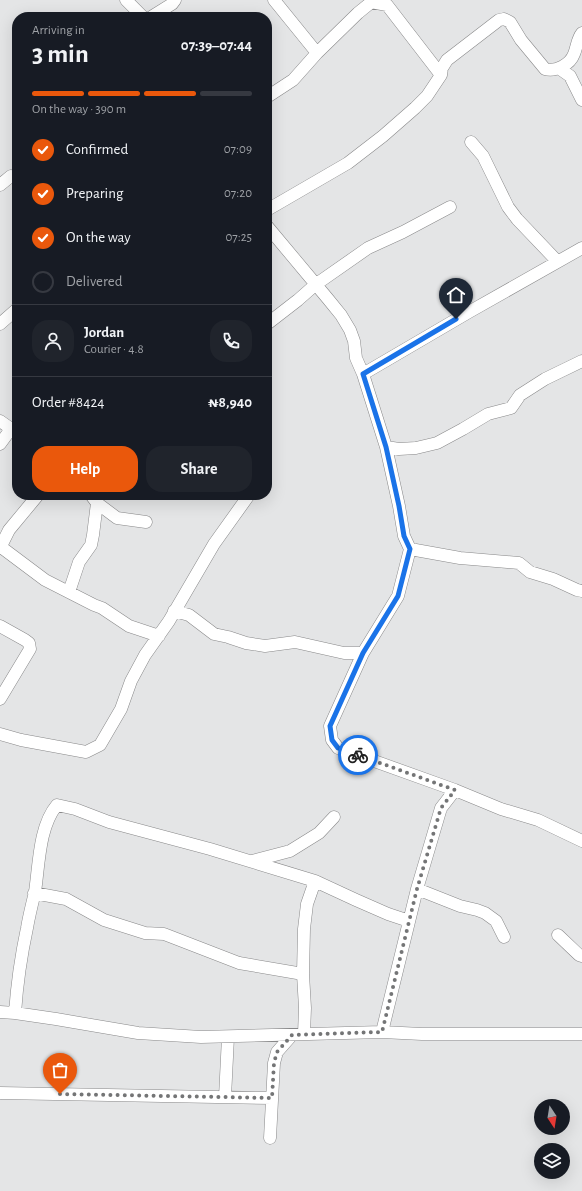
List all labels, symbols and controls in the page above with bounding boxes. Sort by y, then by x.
text: Arriving in [32,24,85,37]
text: 07:39–07:44 [181,38,252,53]
text: 3 min [32,41,89,67]
text: On the way · 390 m [32,103,126,116]
icon: check [32,139,54,161]
text: Confirmed [66,142,128,157]
text: 07:09 [224,143,252,156]
icon: check [32,183,54,205]
text: Preparing [66,186,123,201]
text: 07:20 [224,187,252,200]
icon: check [32,227,54,249]
text: On the way [66,230,131,245]
text: 07:25 [225,231,252,244]
text: Delivered [66,274,123,289]
pin [439,278,473,319]
icon: home [445,284,467,306]
button: person [32,320,74,362]
button: phone [210,320,252,362]
text: Jordan [84,325,124,340]
text: Courier · 4.8 [84,343,144,356]
text: Order #8424 [32,395,104,410]
text: ₦8,940 [208,395,252,410]
button: Help [32,446,138,492]
button: Share [146,446,252,492]
courier [338,735,378,775]
icon: bike [347,744,369,766]
pin [43,1053,77,1094]
icon: bag [49,1059,71,1081]
north arrow [534,1099,570,1135]
map controls [534,1099,570,1179]
button: layers [534,1143,570,1179]

